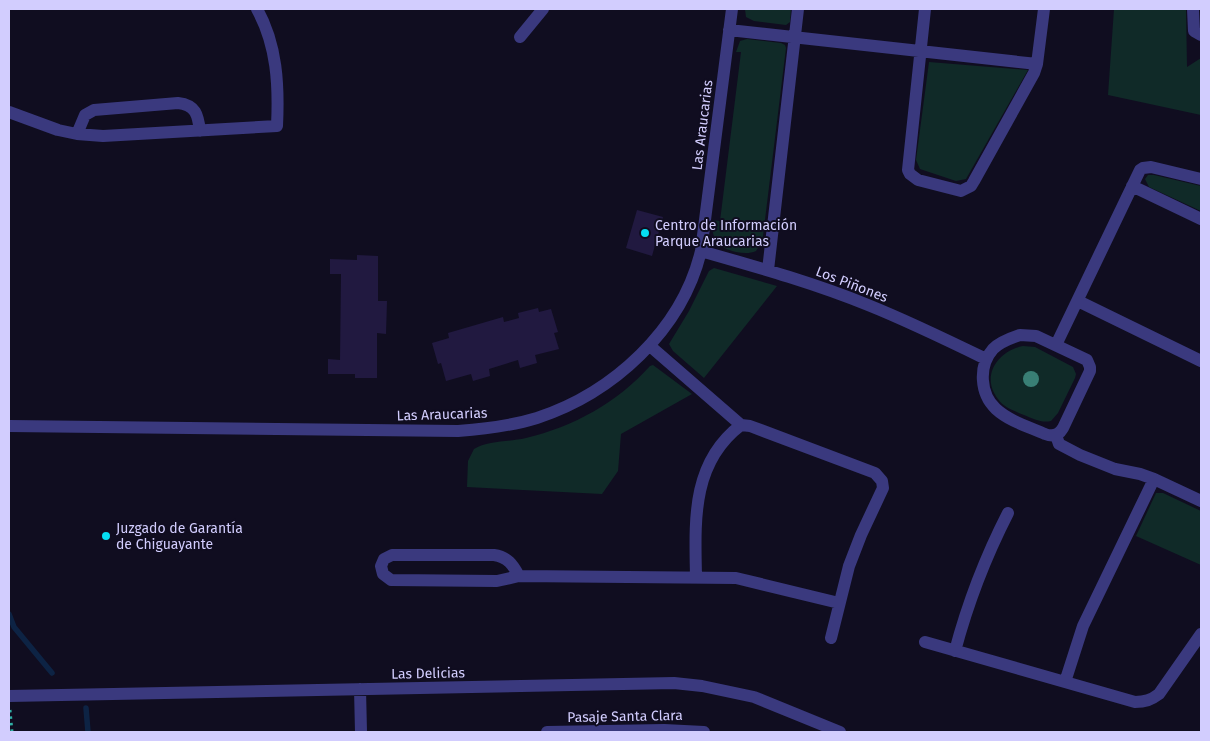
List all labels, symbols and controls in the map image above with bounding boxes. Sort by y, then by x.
street label: Las Araucarias [689,79,717,171]
place label: Centro de Información Parque Araucarias [655,217,797,250]
marker: Centro de Información Parque Araucarias [639,227,651,239]
street label: Los Piñones [813,263,891,306]
street label: Las Araucarias [396,404,488,425]
place label: Juzgado de Garantía de Chiguayante [116,520,243,553]
marker: Juzgado de Garantía de Chiguayante [100,530,112,542]
street label: Las Delicias [391,664,466,683]
street label: Pasaje Santa Clara [567,707,683,726]

